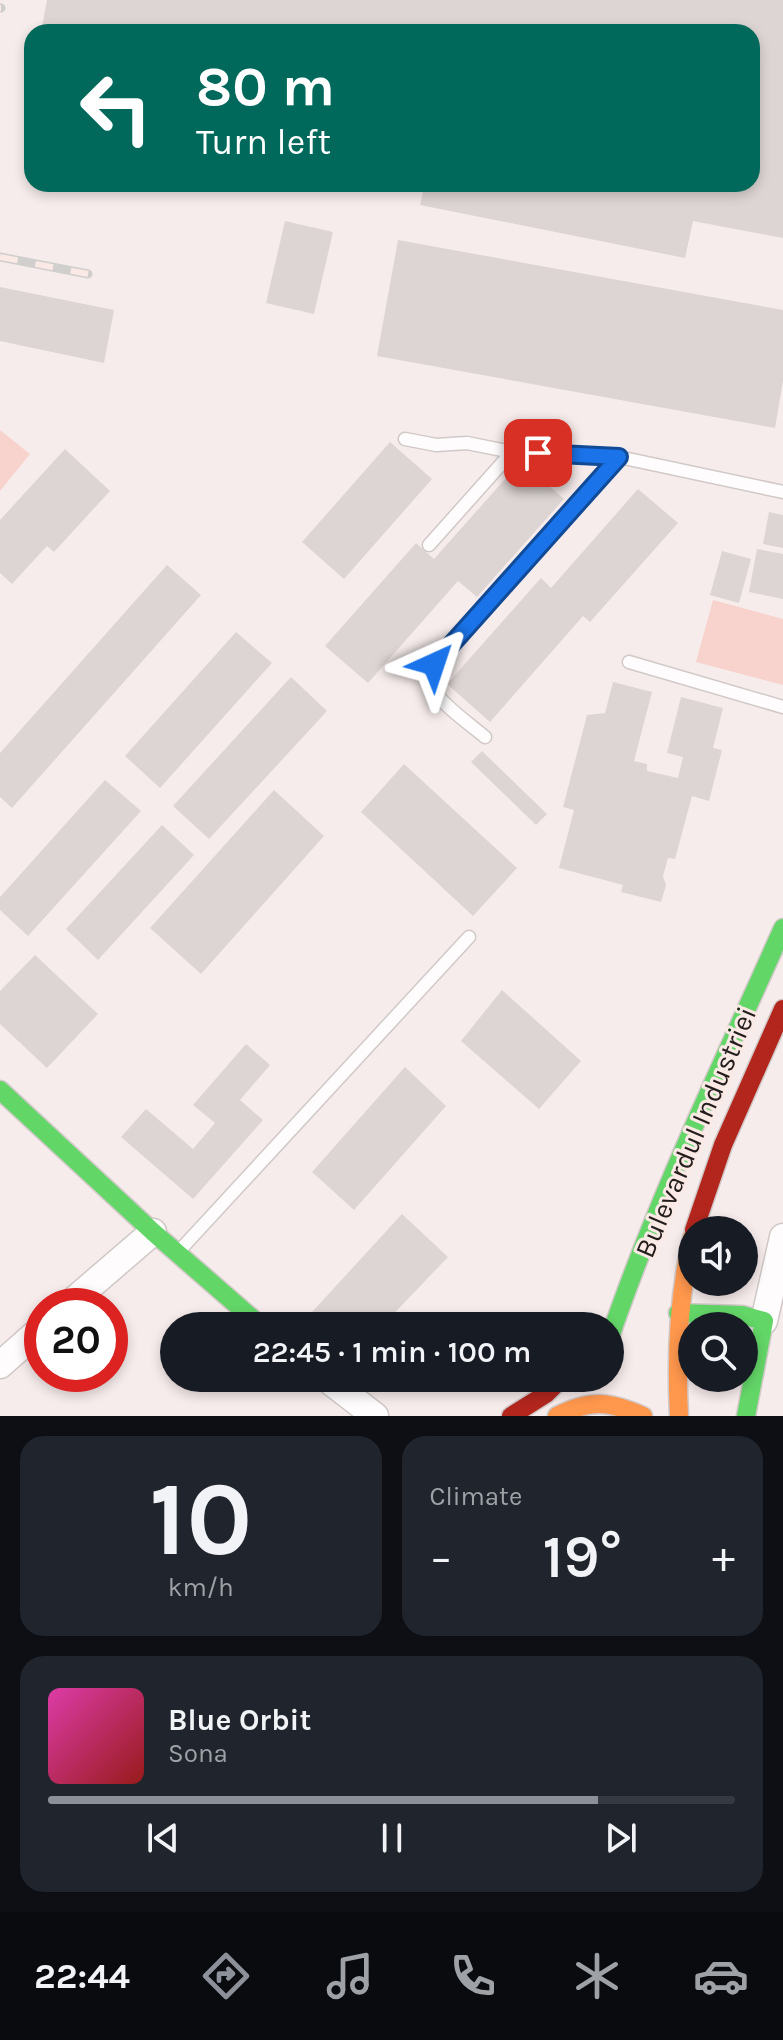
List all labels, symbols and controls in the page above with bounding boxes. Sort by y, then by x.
text: 80 m [196,54,335,119]
icon: left [64,56,168,160]
text: Turn left [196,121,331,163]
pin [504,419,572,487]
icon: arrive [516,431,560,475]
position arrow [392,622,476,706]
street label: Bulevardul Industriei [628,1002,763,1262]
map controls [678,1216,758,1392]
button: sound [678,1216,758,1296]
speed limit sign: 20 [24,1288,128,1392]
button: search [678,1312,758,1392]
text: 22:45 · 1 min · 100 m [253,1334,531,1370]
text: 10 [149,1459,252,1580]
text: Climate [430,1481,522,1512]
text: 19° [542,1522,622,1592]
text: − [430,1532,453,1583]
text: + [712,1532,735,1583]
text: km/h [168,1572,234,1603]
text: Blue Orbit [168,1702,311,1738]
text: Sona [168,1738,228,1769]
icon: previous [141,1816,185,1860]
icon: pause [370,1816,414,1860]
icon: next [599,1816,643,1860]
icon: directions [198,1948,254,2004]
icon: music [322,1948,378,2004]
icon: phone [445,1948,501,2004]
icon: climate [569,1948,625,2004]
icon: car [693,1948,749,2004]
text: 22:44 [34,1955,130,1997]

